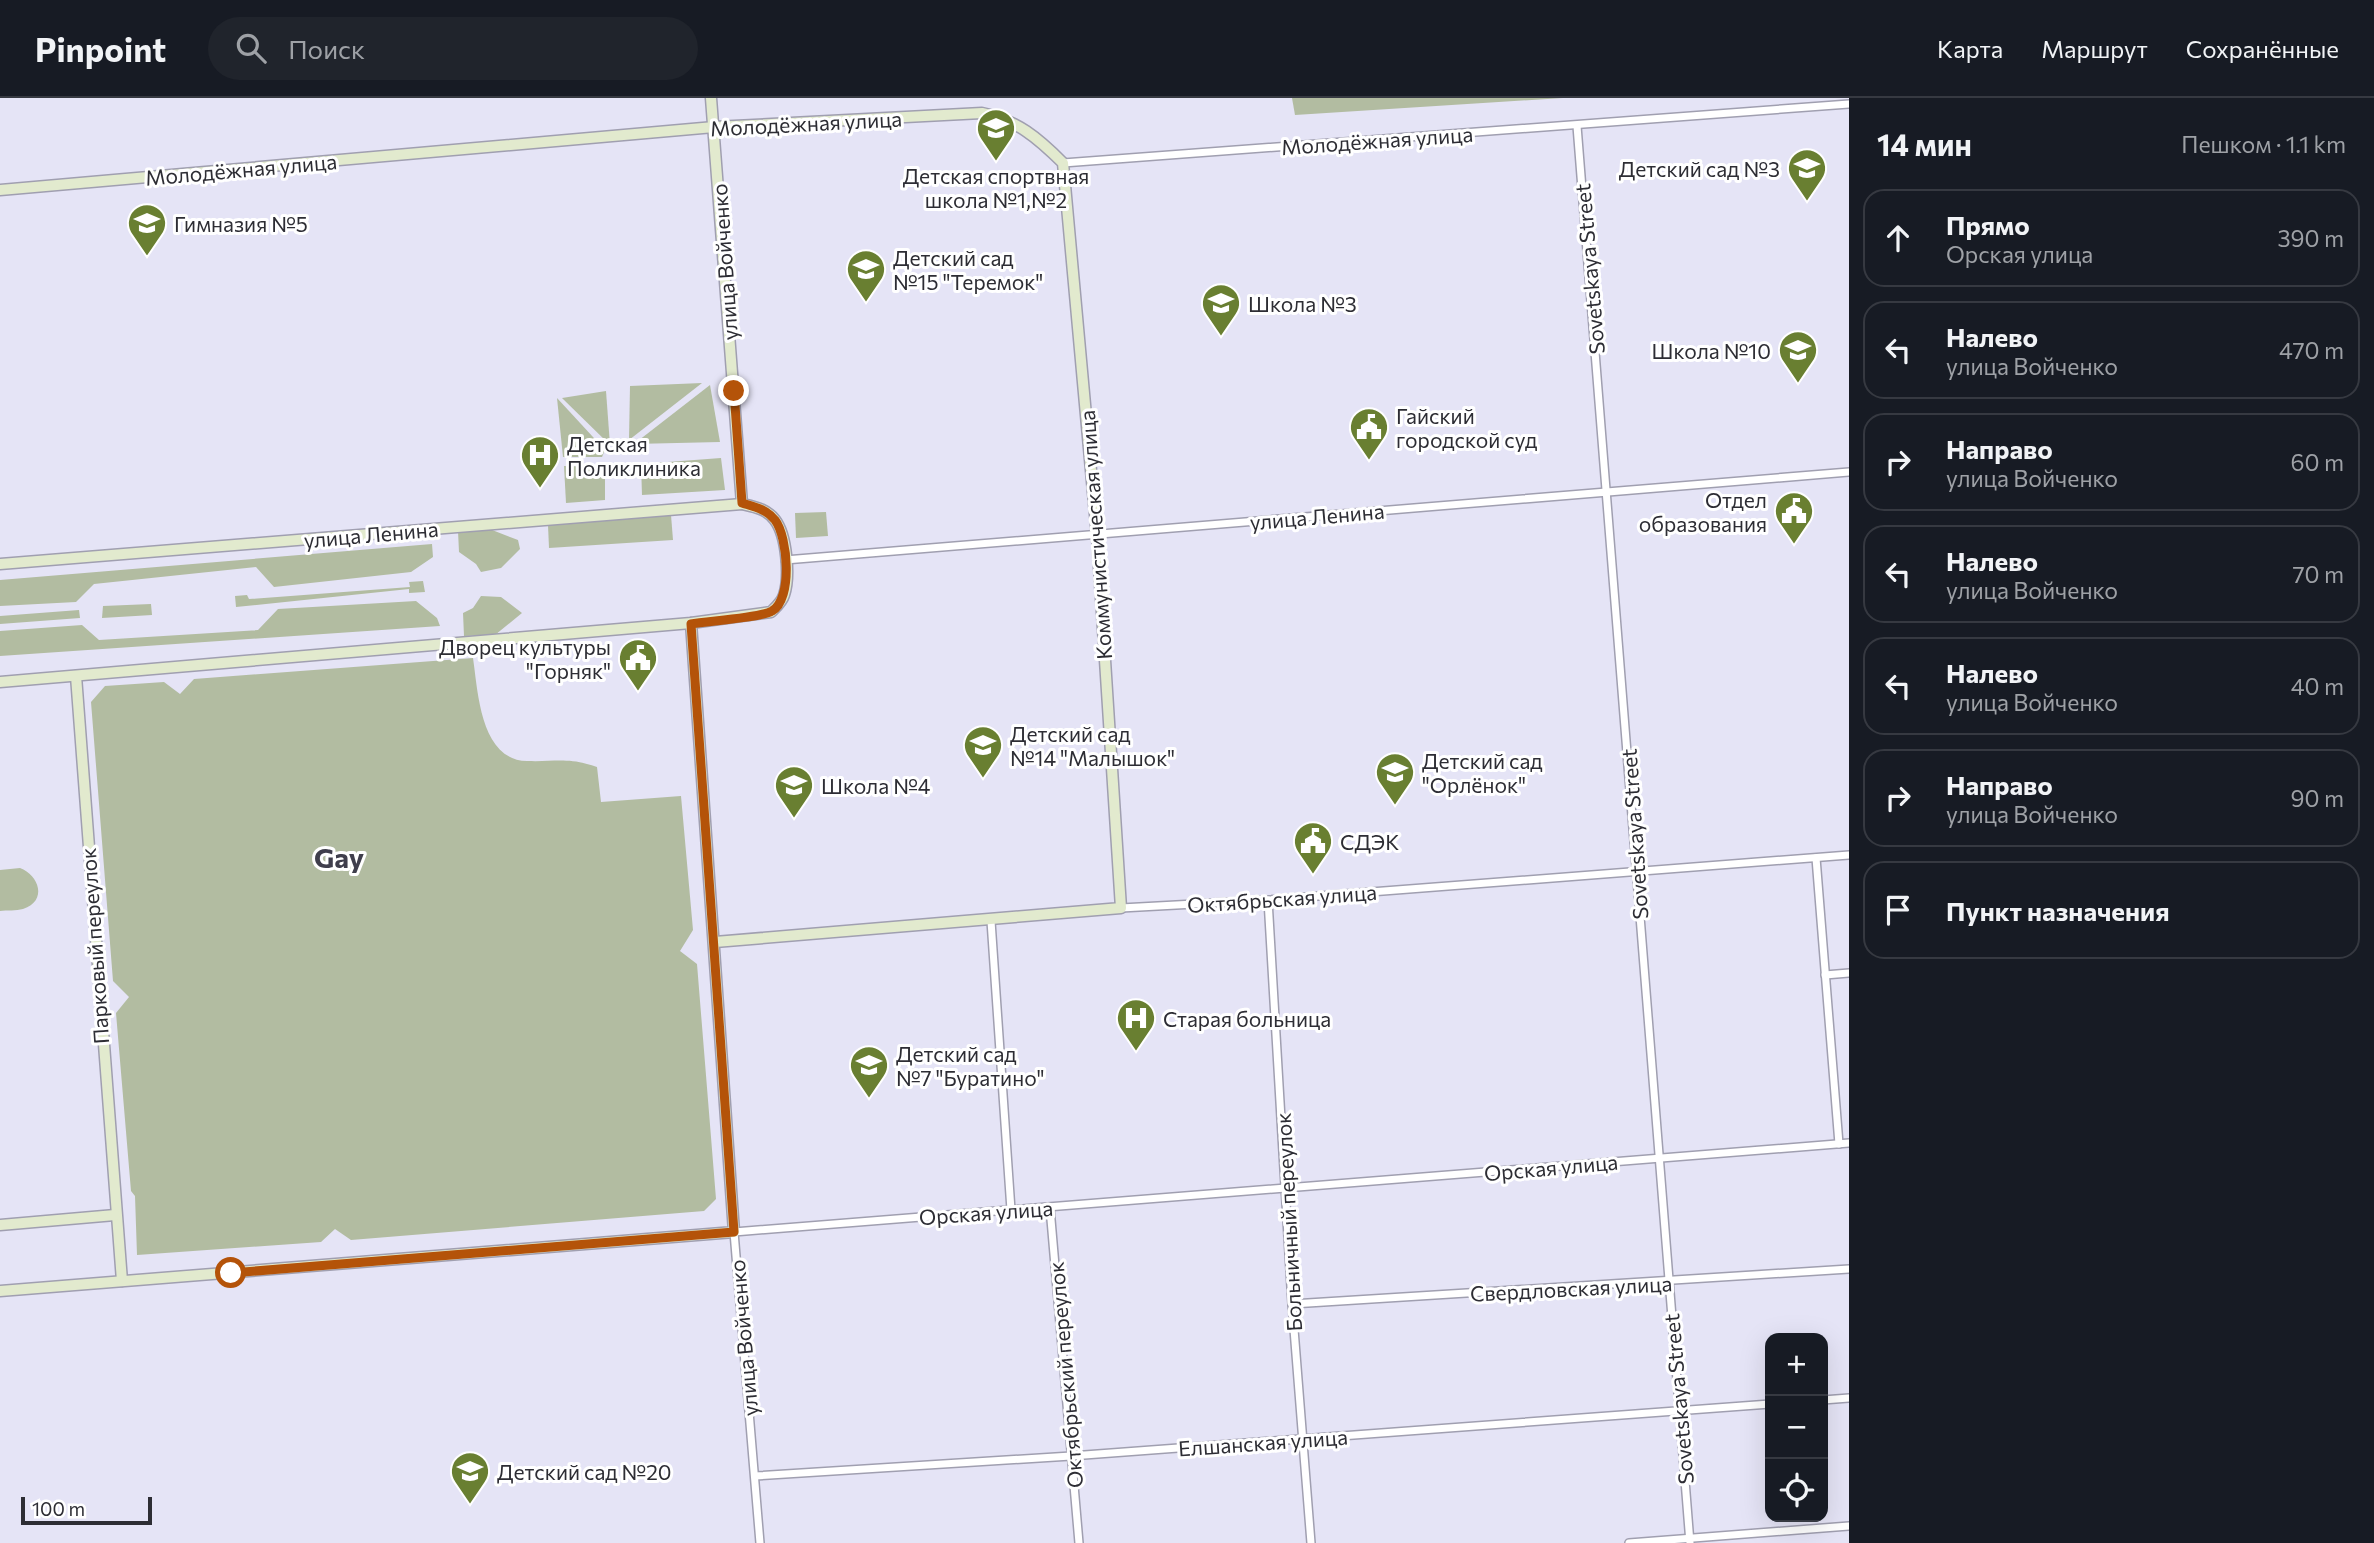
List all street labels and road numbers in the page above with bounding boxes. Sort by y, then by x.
street label: Молодёжная улица [709,105,903,141]
street label: Молодёжная улица [1280,121,1474,159]
street label: Молодёжная улица [144,148,338,190]
street label: улица Войченко [706,183,742,341]
street label: Sovetskaya Street [1569,183,1609,355]
street label: Коммунистическая улица [1074,409,1116,661]
street label: улица Ленина [1249,498,1385,534]
street label: улица Ленина [303,516,439,552]
street label: Sovetskaya Street [1616,748,1652,920]
street label: Парковый переулок [75,847,113,1045]
street label: Октябрьская улица [1186,879,1378,917]
street label: Больничный переулок [1270,1112,1306,1332]
street label: Орская улица [1483,1149,1619,1185]
street label: Орская улица [918,1195,1054,1229]
street label: улица Войченко [724,1259,762,1417]
street label: Октябрьский переулок [1043,1261,1087,1489]
street label: Свердловская улица [1469,1270,1673,1306]
street label: Sovetskaya Street [1658,1313,1698,1485]
street label: Елшанская улица [1177,1424,1349,1460]

